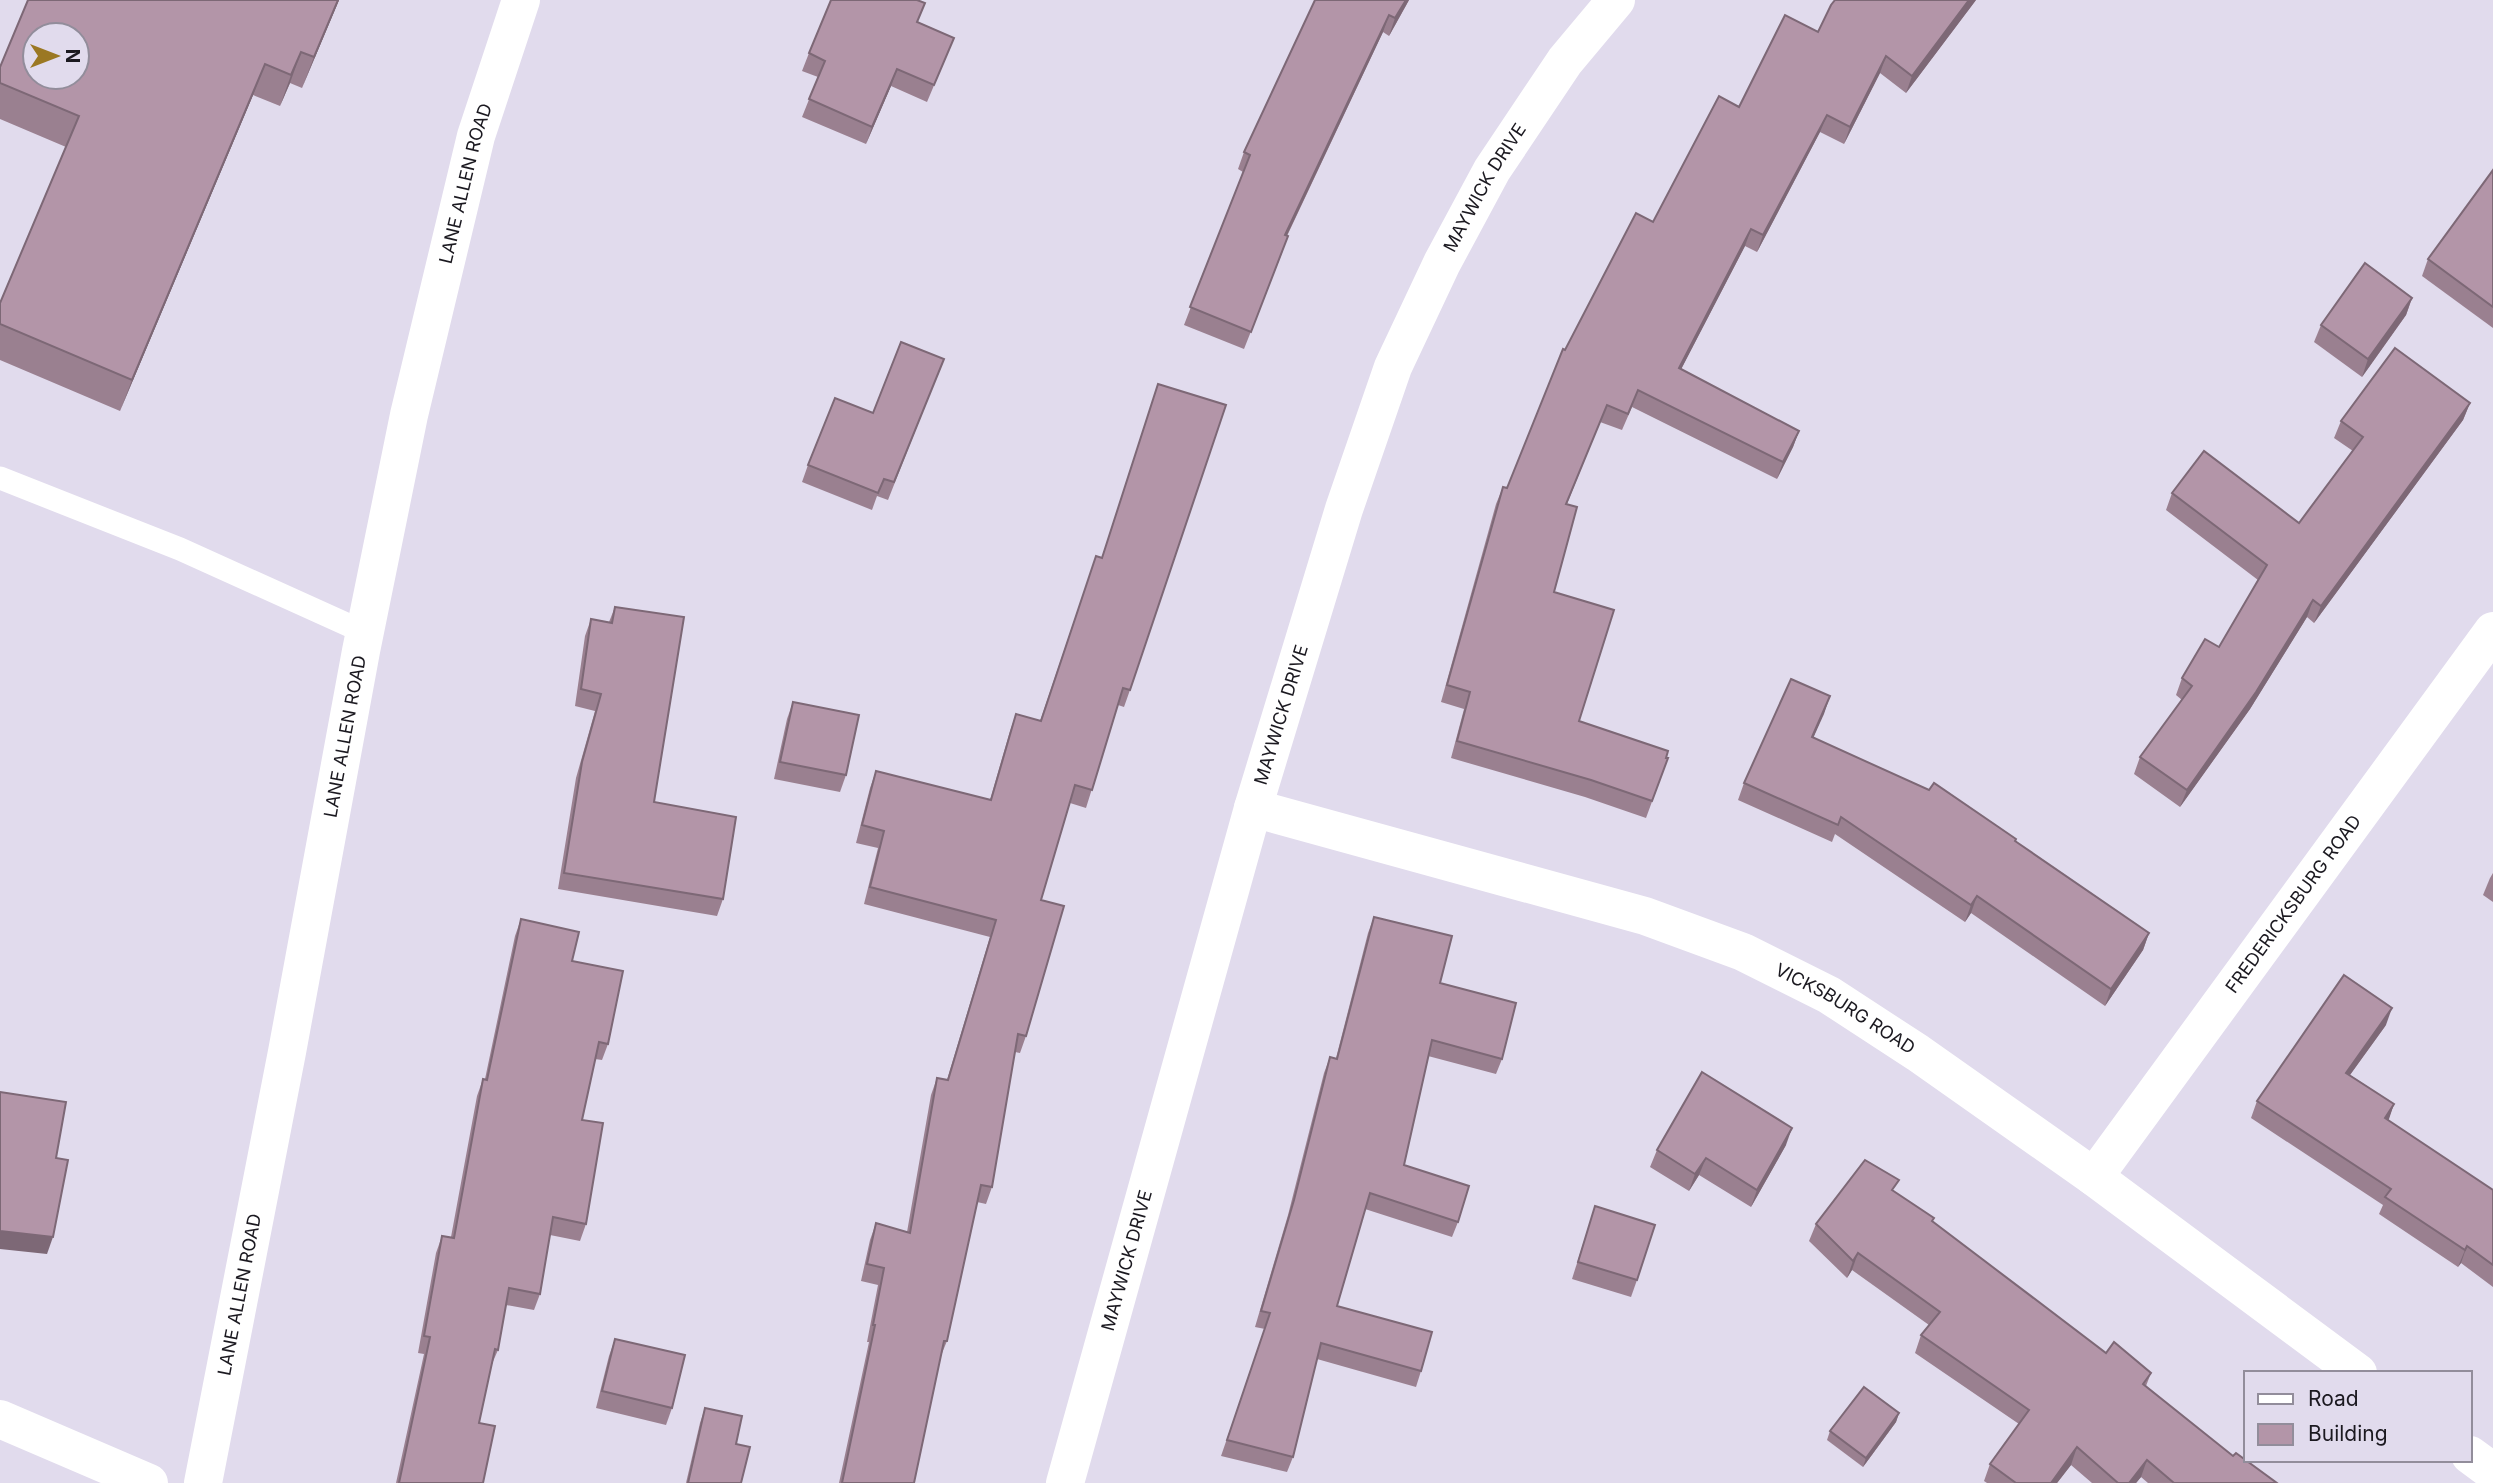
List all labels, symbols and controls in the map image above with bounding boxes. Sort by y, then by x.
north arrow [21,21,91,91]
text: N [61,49,84,63]
street label: LANE ALLEN ROAD [435,101,496,266]
street label: MAYWICK DRIVE [1439,119,1530,255]
street label: MAYWICK DRIVE [1250,642,1312,787]
street label: LANE ALLEN ROAD [319,654,370,819]
street label: FREDERICKSBURG ROAD [2221,811,2365,997]
street label: VICKSBURG ROAD [1772,959,1919,1058]
street label: MAYWICK DRIVE [1097,1188,1156,1333]
street label: LANE ALLEN ROAD [213,1212,265,1377]
legend [2244,1371,2472,1462]
text: Road [2308,1386,2359,1411]
text: Building [2308,1421,2388,1446]

